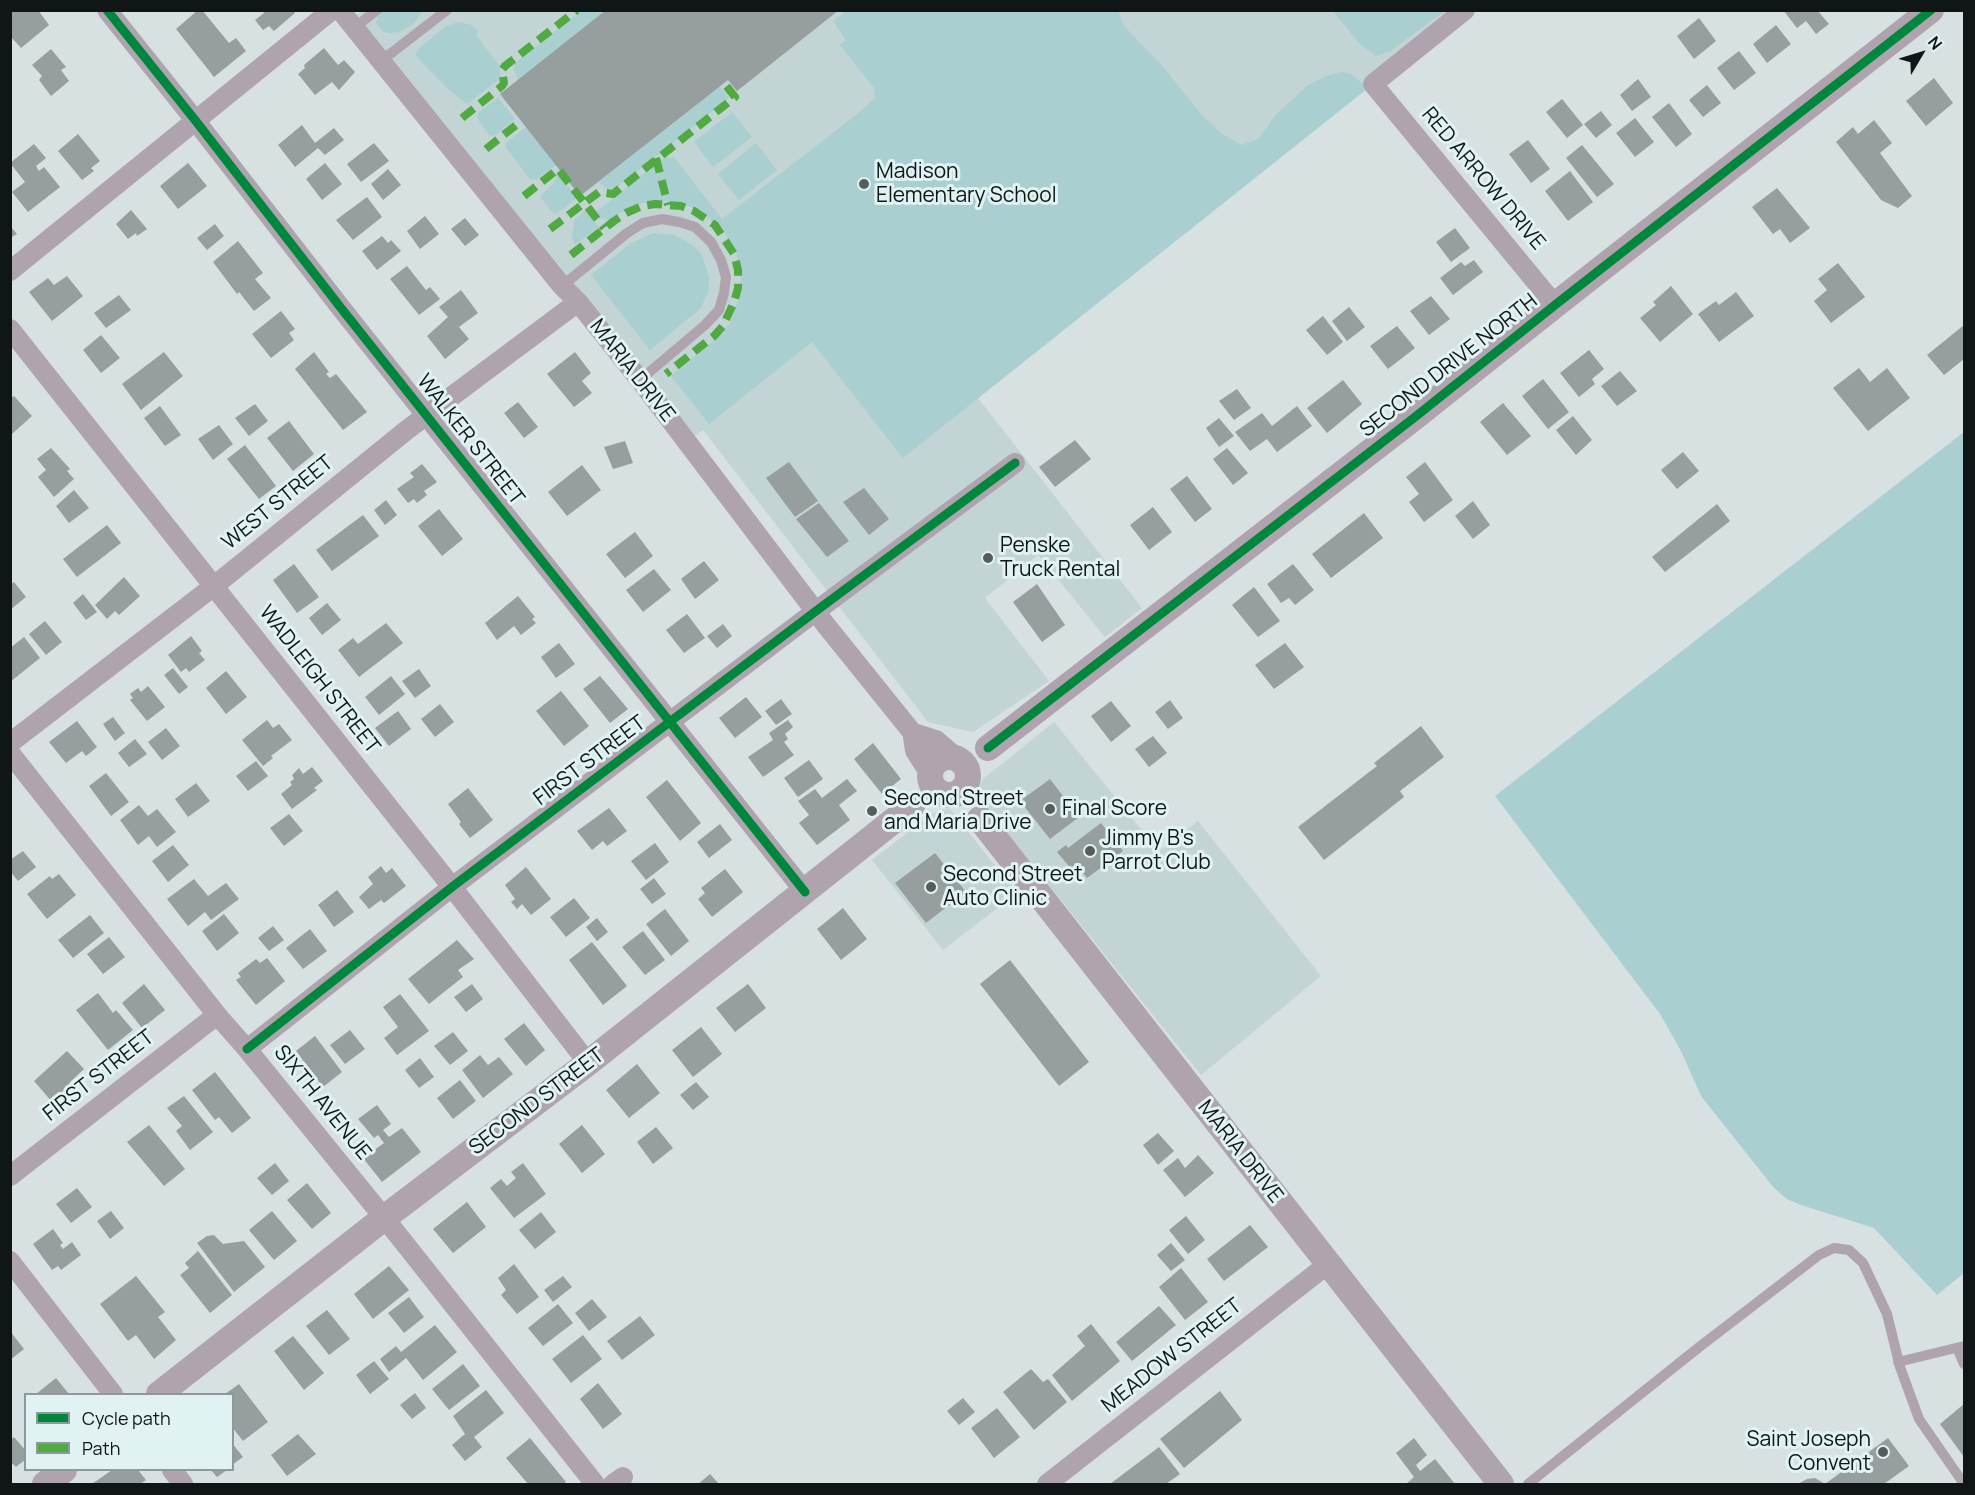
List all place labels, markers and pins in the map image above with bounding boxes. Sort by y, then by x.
place label: Madison Elementary School [876,159,1057,209]
marker: Madison Elementary School [857,177,871,191]
place label: Penske Truck Rental [1000,533,1120,583]
marker: Penske Truck Rental [981,551,995,565]
place label: Second Street and Maria Drive [884,786,1031,836]
place label: Final Score [1062,796,1167,822]
marker: Final Score [1043,802,1057,816]
marker: Second Street and Maria Drive [865,804,879,818]
place label: Jimmy B's Parrot Club [1102,826,1211,876]
marker: Jimmy B's Parrot Club [1083,844,1097,858]
place label: Second Street Auto Clinic [943,862,1083,912]
marker: Second Street Auto Clinic [924,880,938,894]
place label: Saint Joseph Convent [1746,1427,1871,1477]
marker: Saint Joseph Convent [1876,1445,1890,1459]

